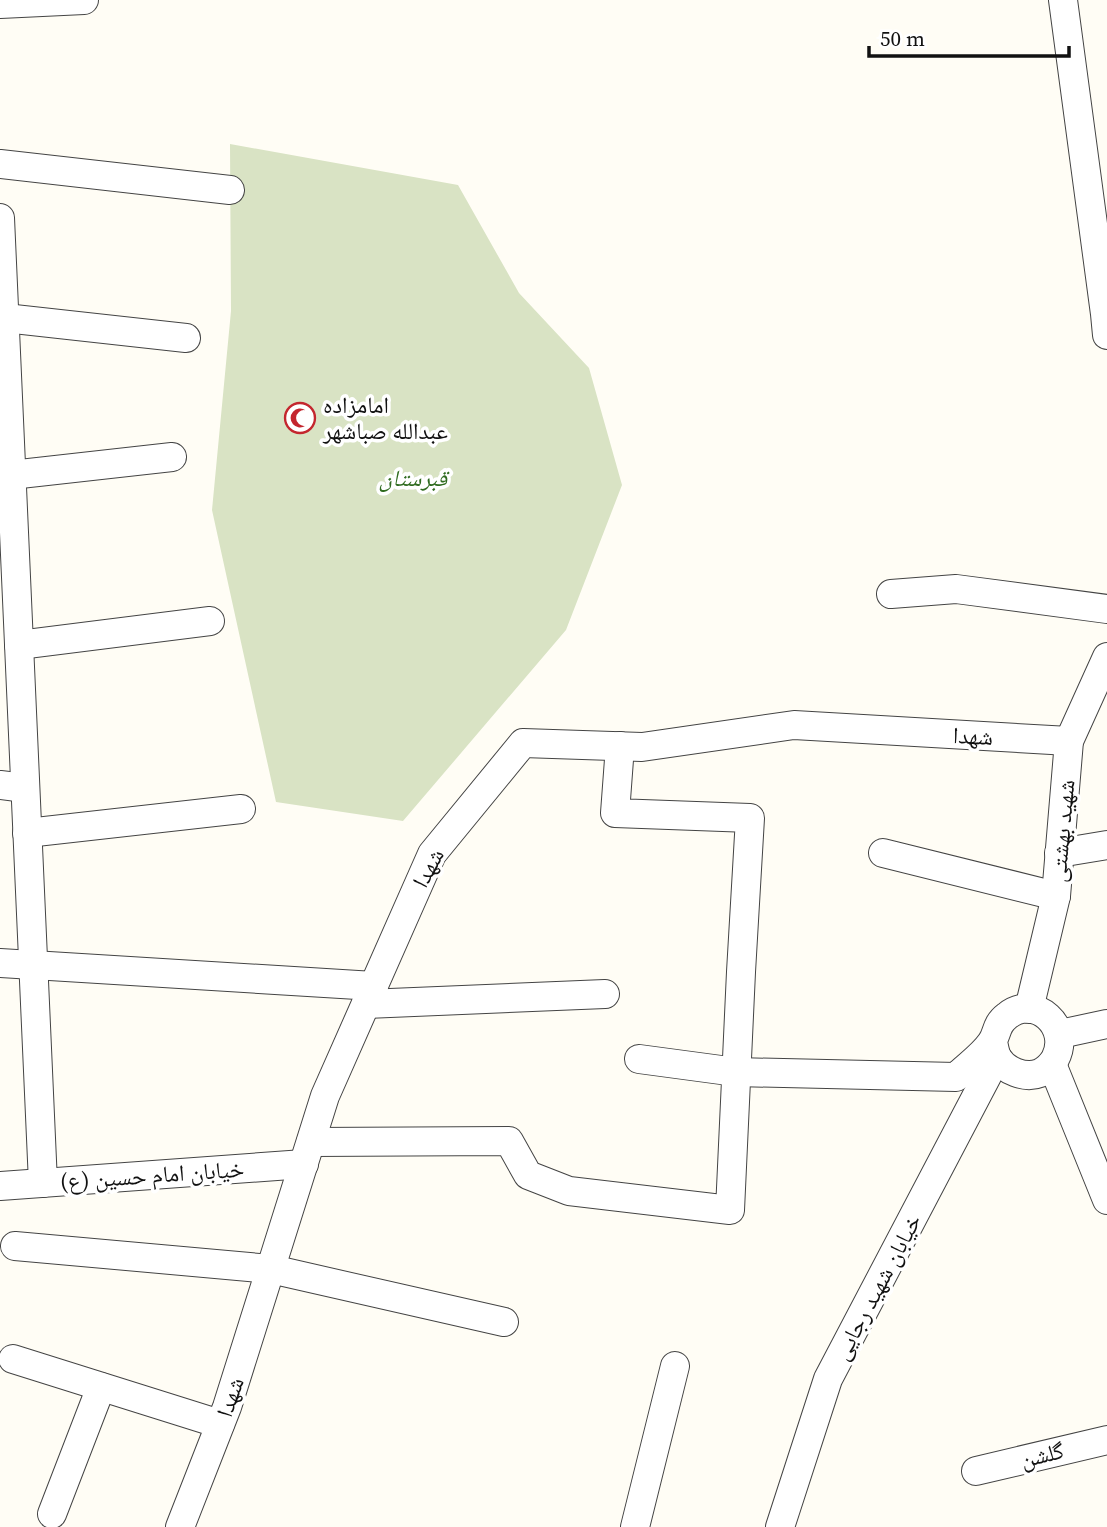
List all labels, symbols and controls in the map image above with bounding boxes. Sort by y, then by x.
scale bar [869,14,1068,58]
text: 50 m [880,24,925,53]
place label: امامزاده عبدالله صباشهر [322,389,448,447]
mosque icon: امامزاده عبدالله صباشهر [283,401,317,435]
park label: قبرستان [379,462,451,494]
street label: شهدا [952,719,994,753]
street label: شهید بهشتی [1042,778,1082,884]
street label: شهدا [404,843,452,893]
street label: خیابان امام حسین (ع) [59,1153,245,1197]
street label: خیابان شهید رجایی [825,1208,929,1366]
street label: شهدا [208,1373,252,1421]
street label: گلشن [1017,1434,1068,1476]

